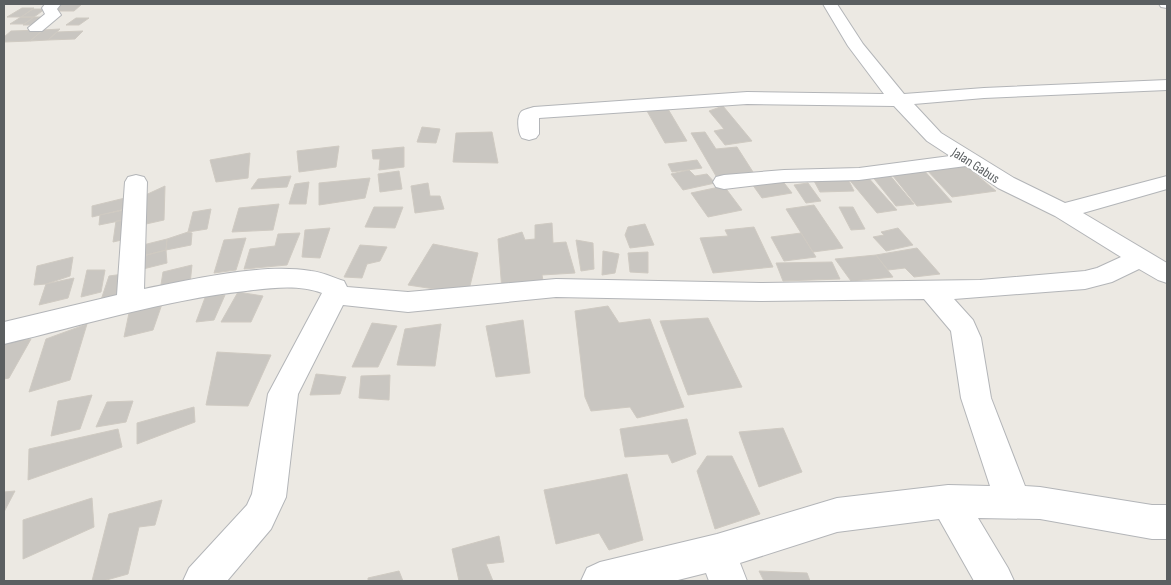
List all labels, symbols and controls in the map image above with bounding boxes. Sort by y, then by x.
street label: Jalan Gabus [948,143,1003,187]

